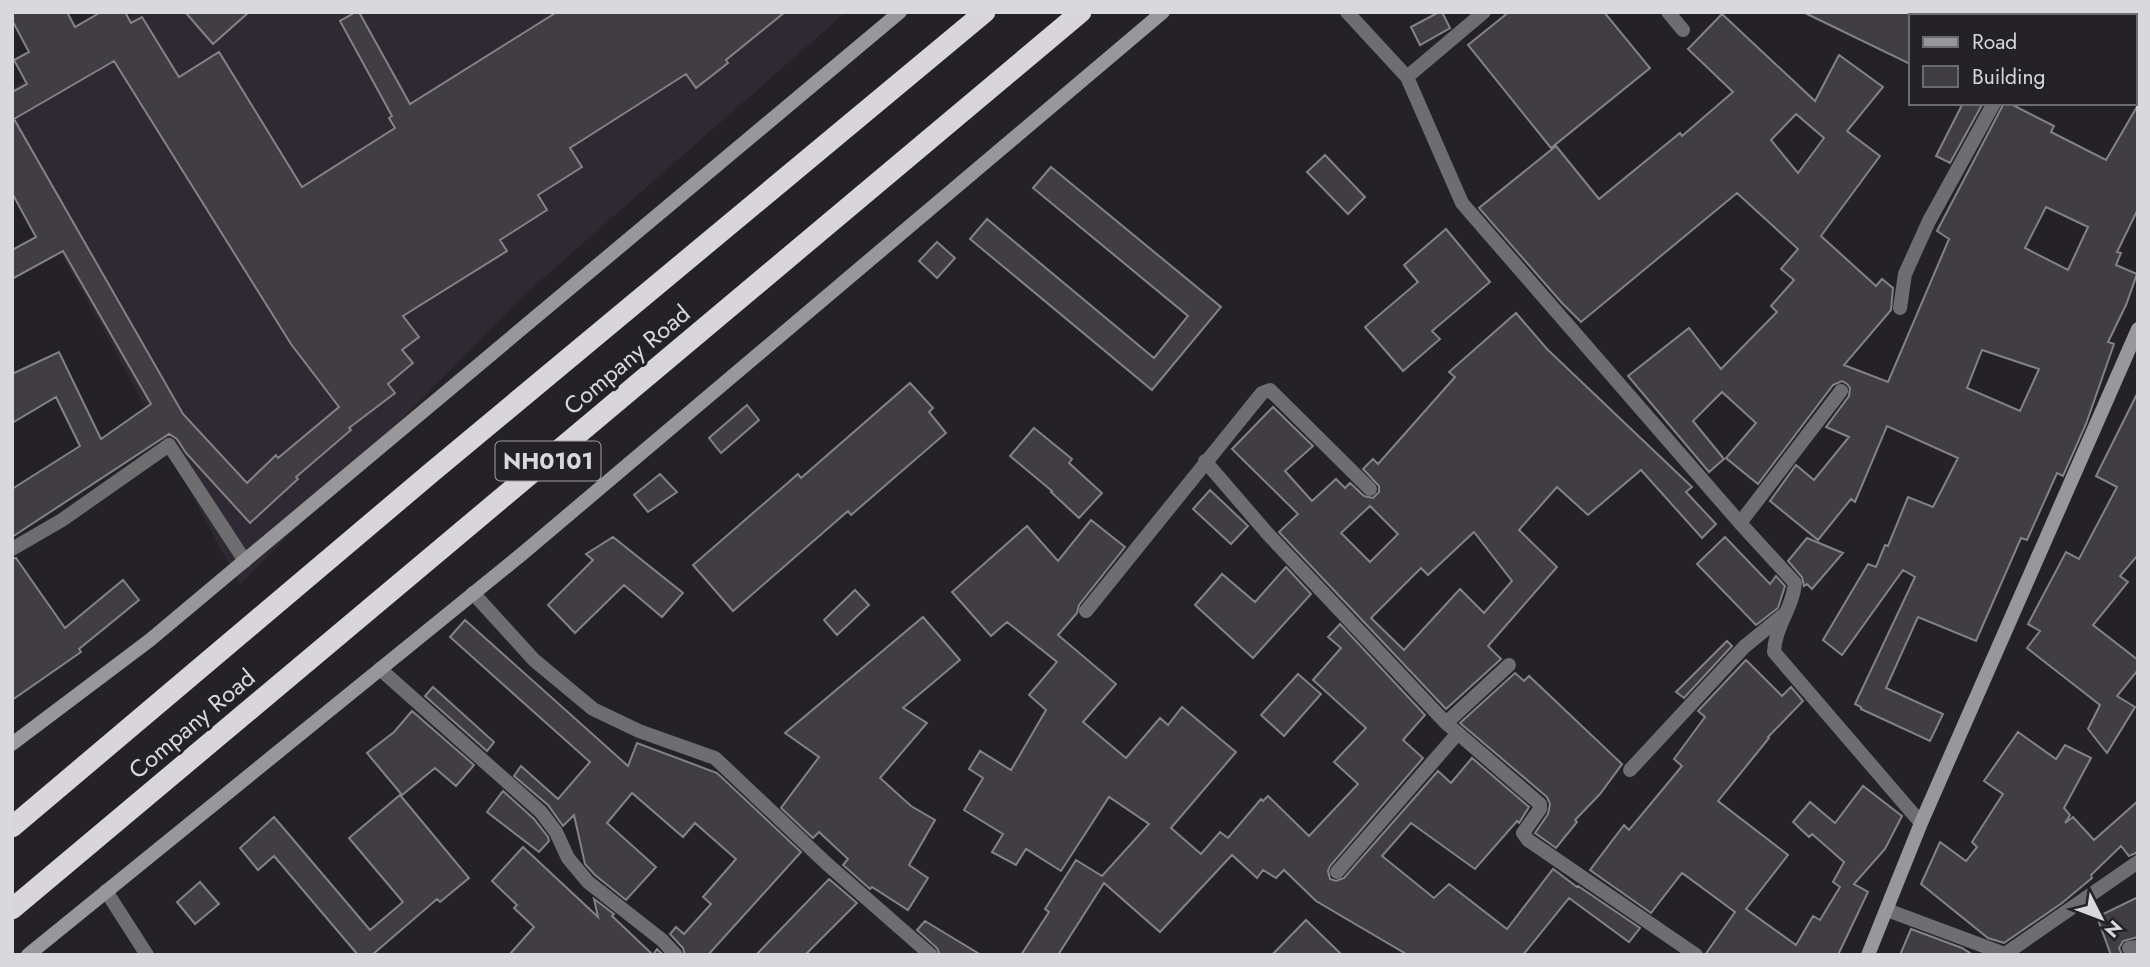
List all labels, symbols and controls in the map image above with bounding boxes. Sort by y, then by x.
legend [1909,14,2136,105]
text: Road [1972,27,2017,57]
text: Building [1972,62,2045,92]
street label: Company Road [556,296,697,423]
road number: NH0101 [496,442,600,481]
street label: Company Road [121,660,262,787]
north arrow [2066,883,2136,953]
text: N [2098,914,2128,944]

